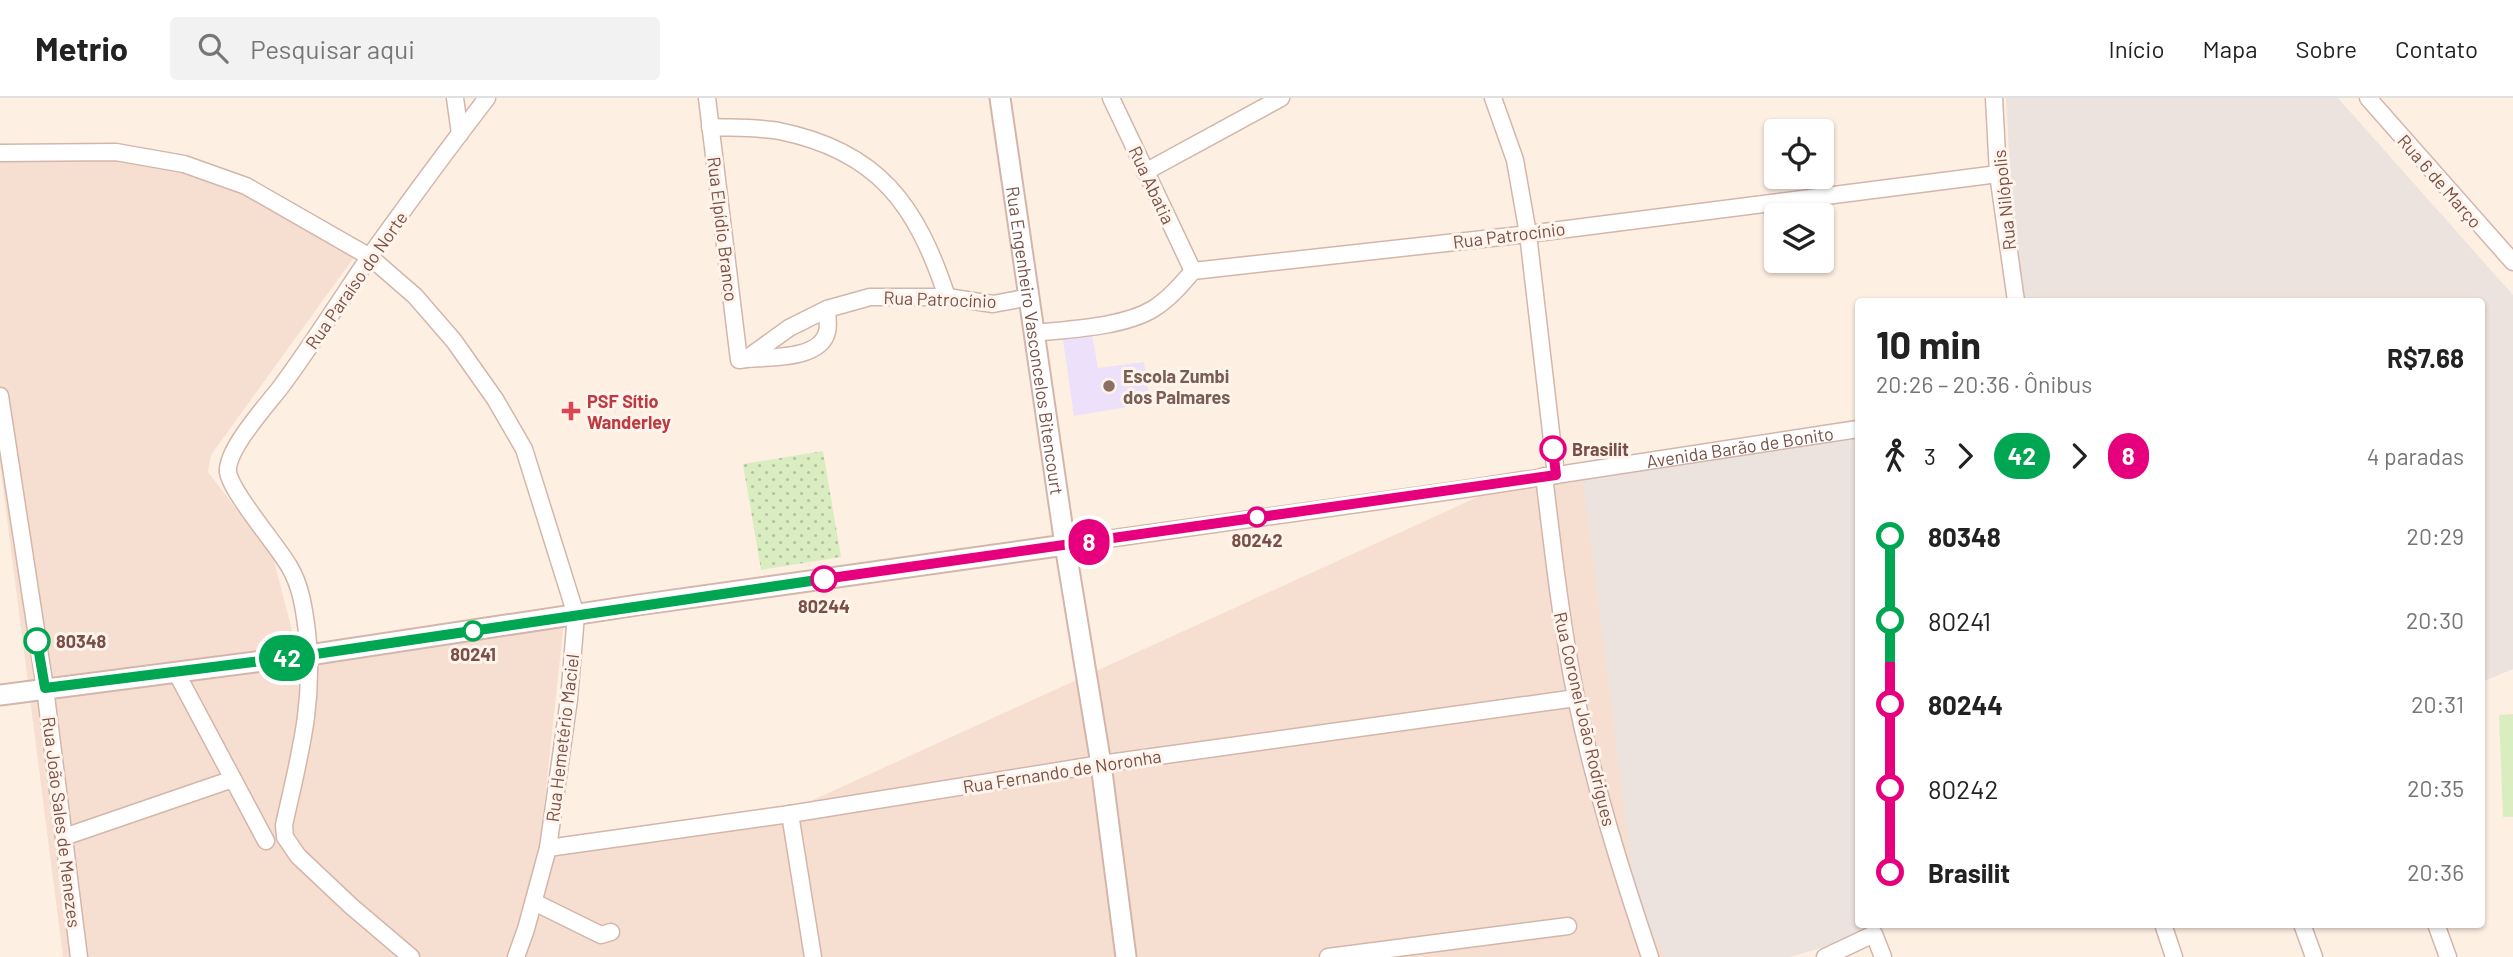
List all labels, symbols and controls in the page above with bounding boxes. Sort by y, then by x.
search box [170,17,660,80]
text: Metrio [35,28,128,68]
icon: search [194,29,232,67]
text: Pesquisar aqui [250,33,415,64]
text: Início [2109,34,2165,63]
text: Mapa [2203,34,2257,63]
text: Sobre [2295,34,2357,63]
text: Contato [2395,34,2478,63]
map controls [1764,119,1834,273]
button: locate [1764,119,1834,189]
street label: Rua 6 de Março [2393,130,2487,232]
street label: Rua Abatia [1124,142,1180,228]
street label: Rua Nilópolis [1988,149,2020,251]
street label: Rua Elpídio Branco [703,155,743,303]
street label: Rua Engenheiro Vasconcelos Bitencourt [1002,185,1069,496]
button: layers [1764,203,1834,273]
street label: Rua Paraíso do Norte [300,207,412,353]
street label: Rua Patrocínio [1451,217,1567,253]
street label: Rua Patrocínio [883,286,997,312]
text: 10 min [1876,321,1981,367]
text: R$7.68 [2387,342,2464,373]
place label: Escola Zumbi dos Palmares [1123,365,1230,408]
text: 20:26 – 20:36 · Ônibus [1876,370,2092,398]
marker: Escola Zumbi dos Palmares [1101,378,1117,394]
place label: PSF Sítio Wanderley [587,390,671,433]
marker: PSF Sítio Wanderley [561,401,581,421]
street label: Avenida Barão de Bonito [1645,422,1835,472]
marker: Brasilit [1540,436,1566,462]
icon: walk [1876,437,1914,475]
icon: forward [1946,437,1984,475]
icon: forward [2060,437,2098,475]
place label: Brasilit [1572,438,1629,460]
text: 42 [2008,441,2036,470]
text: 8 [2122,441,2135,470]
text: 3 [1924,442,1936,470]
text: 4 paradas [2367,442,2464,470]
marker: 80242 [1247,507,1267,527]
line badge: 8 [1066,519,1112,565]
text: 80348 [1928,521,2001,552]
text: 20:29 [2407,522,2464,550]
text: 8 [1083,527,1095,556]
place label: 80242 [1231,529,1283,551]
marker: 80244 [811,566,837,592]
place label: 80244 [798,595,850,617]
text: 80241 [1928,605,1991,636]
text: 20:30 [2406,606,2464,634]
street label: Rua Coronel João Rodrigues [1550,610,1620,828]
marker: 80241 [463,621,483,641]
marker: 80348 [24,628,50,654]
place label: 80348 [56,630,107,652]
line badge: 42 [256,635,318,681]
text: 42 [273,643,301,672]
place label: 80241 [450,643,496,665]
street label: Rua Hemetério Maciel [541,653,583,823]
text: 80244 [1928,689,2003,720]
text: 20:31 [2411,690,2464,718]
street label: Rua João Sales de Menezes [38,715,86,929]
street label: Rua Fernando de Noronha [961,744,1163,798]
text: 80242 [1928,773,1998,804]
text: 20:35 [2407,774,2464,802]
text: Brasilit [1928,857,2010,888]
text: 20:36 [2407,858,2464,886]

